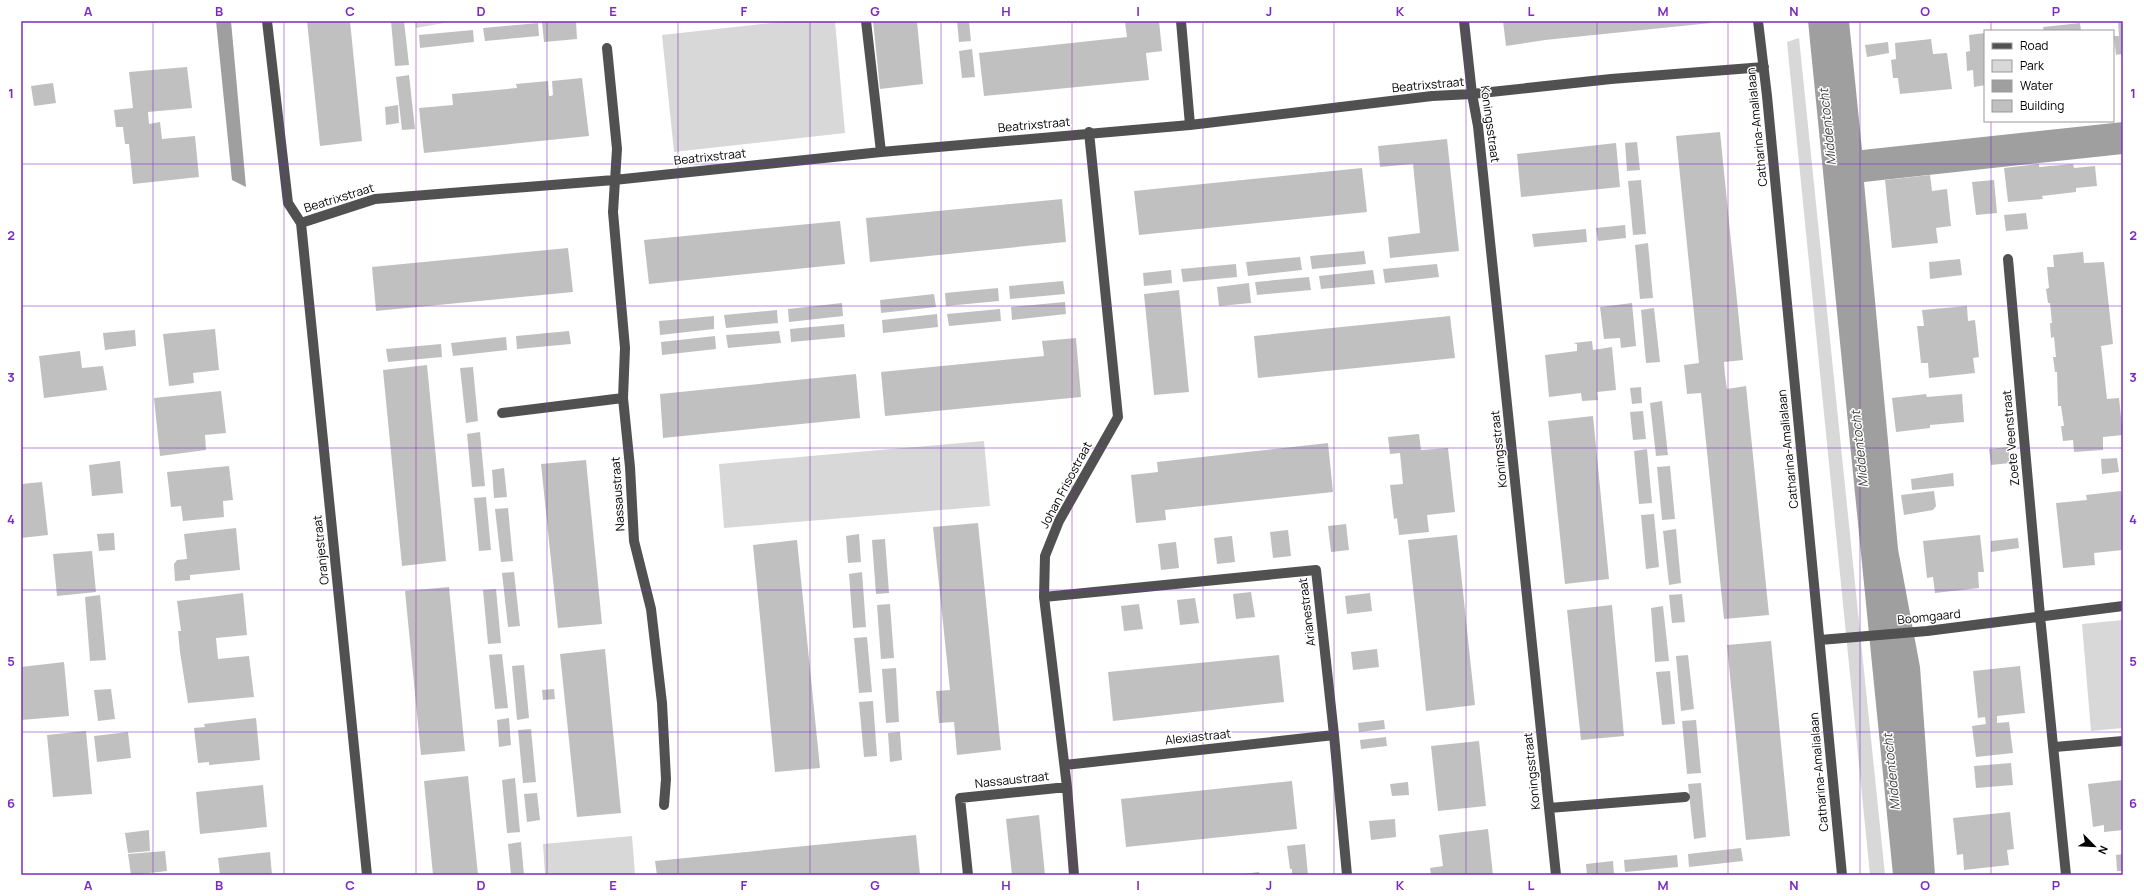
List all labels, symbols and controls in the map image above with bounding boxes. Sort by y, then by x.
text: A [84,2,93,20]
text: B [215,2,223,20]
text: C [345,2,355,20]
text: D [476,2,486,20]
text: E [609,2,617,20]
text: F [741,2,748,20]
text: G [870,2,880,20]
text: H [1001,2,1011,20]
text: I [1136,2,1140,20]
text: J [1266,2,1272,20]
text: K [1396,2,1405,20]
text: L [1528,2,1535,20]
text: M [1657,2,1669,20]
text: N [1789,2,1799,20]
text: O [1920,2,1930,20]
text: P [2052,2,2060,20]
legend [1984,30,2114,122]
text: Road [2020,37,2048,54]
text: Park [2020,57,2045,74]
street label: Catharina-Amalialaan [1742,67,1771,187]
street label: Beatrixstraat [1391,73,1465,96]
text: Water [2020,77,2054,94]
text: 1 [8,84,14,102]
street label: Koningsstraat [1477,84,1504,164]
text: 1 [2130,84,2136,102]
water label: Middentocht [1814,86,1840,166]
text: Building [2020,97,2064,114]
street label: Beatrixstraat [997,113,1071,136]
street label: Beatrixstraat [673,144,747,169]
street label: Beatrixstraat [302,179,376,216]
text: 2 [7,226,15,244]
text: 2 [2129,226,2137,244]
text: 3 [7,368,15,386]
text: 3 [2129,368,2137,386]
street label: Catharina-Amalialaan [1773,389,1802,509]
street label: Zoete Veenstraat [1998,389,2023,487]
water label: Middentocht [1846,408,1872,488]
street label: Koningsstraat [1486,409,1511,489]
street label: Johan Frisostraat [1036,438,1096,531]
street label: Nassaustraat [606,456,629,532]
text: 4 [7,510,15,528]
text: 4 [2129,510,2137,528]
street label: Oranjestraat [308,514,333,586]
street label: Arianestraat [1294,577,1319,647]
street label: Boomgaard [1896,605,1961,628]
text: 5 [7,652,15,670]
text: 5 [2129,652,2137,670]
street label: Catharina-Amalialaan [1805,712,1832,832]
street label: Alexiastraat [1164,725,1232,748]
street label: Koningsstraat [1519,731,1544,811]
water label: Middentocht [1878,731,1904,811]
street label: Nassaustraat [974,767,1050,792]
text: 6 [7,794,15,812]
text: 6 [2129,794,2137,812]
north arrow [2074,826,2114,866]
text: N [2095,844,2112,857]
text: A [84,876,93,894]
text: B [215,876,223,894]
text: C [345,876,355,894]
text: D [476,876,486,894]
text: E [609,876,617,894]
text: F [741,876,748,894]
text: G [870,876,880,894]
text: H [1001,876,1011,894]
text: I [1136,876,1140,894]
text: J [1266,876,1272,894]
text: K [1396,876,1405,894]
text: L [1528,876,1535,894]
text: M [1657,876,1669,894]
text: N [1789,876,1799,894]
text: O [1920,876,1930,894]
text: P [2052,876,2060,894]

